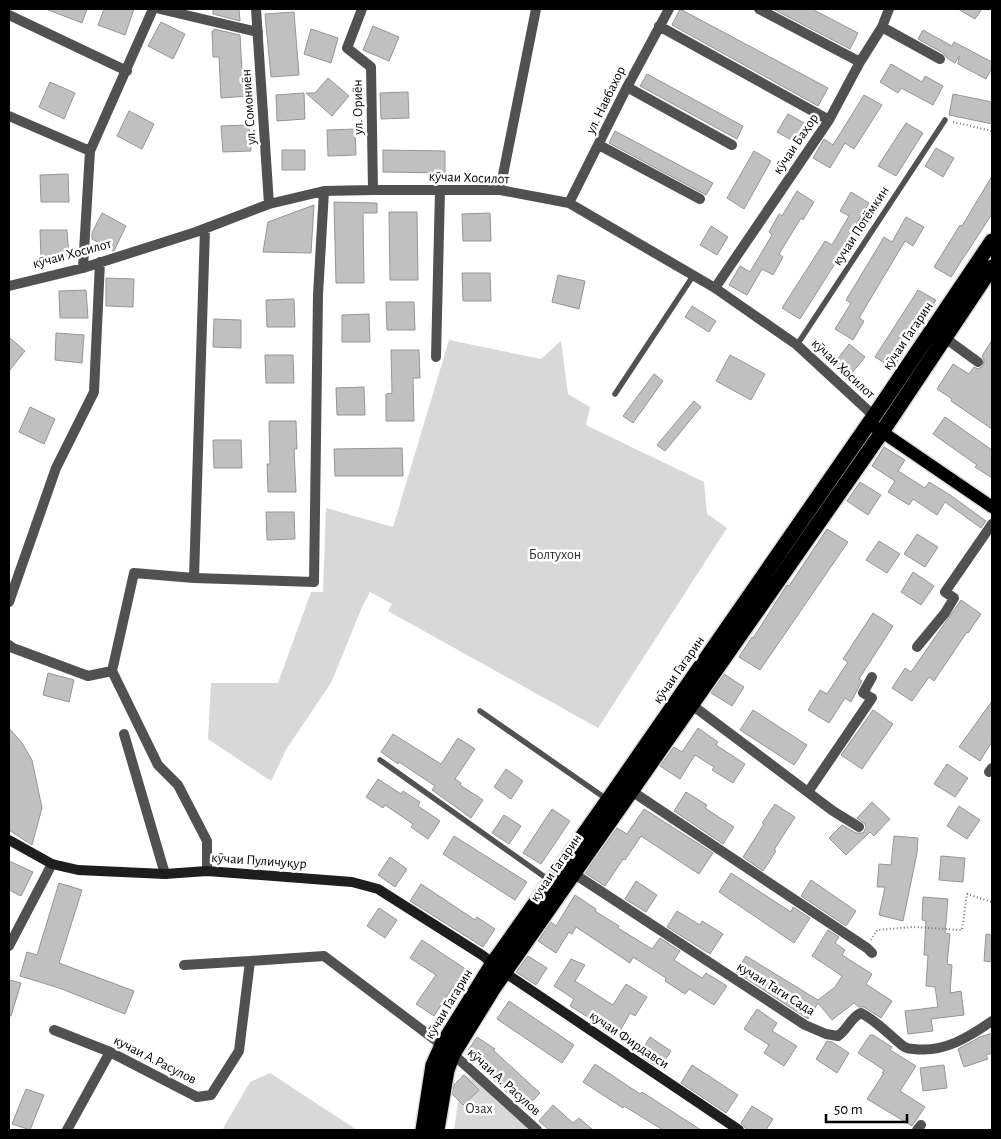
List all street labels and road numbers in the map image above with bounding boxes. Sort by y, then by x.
street label: ул. Навбахор [583,64,628,137]
street label: ул. Сомониён [239,69,259,146]
street label: ул. Ориён [351,79,366,136]
street label: кӯчаи Баҳор [771,111,821,177]
street label: кӯчаи Хосилот [428,170,511,186]
street label: кучаи Потёмкин [830,184,892,268]
street label: кӯчаи Хосилот [31,237,114,271]
street label: кӯчаи Гагарин [880,299,936,373]
street label: кӯчаи Хосилот [809,336,878,402]
street label: кӯчаи Гагарин [651,634,707,706]
street label: кучаи Гагарин [528,832,584,904]
street label: кӯчаи Пуличуқур [211,851,307,871]
street label: кучаи Таги Сада [735,959,818,1019]
street label: кӯчаи Гагарин [423,967,475,1041]
street label: кучаи Фирдавси [587,1008,671,1072]
street label: кучаи А.Расулов [111,1033,199,1087]
street label: кӯчаи А. Расулов [465,1046,543,1118]

